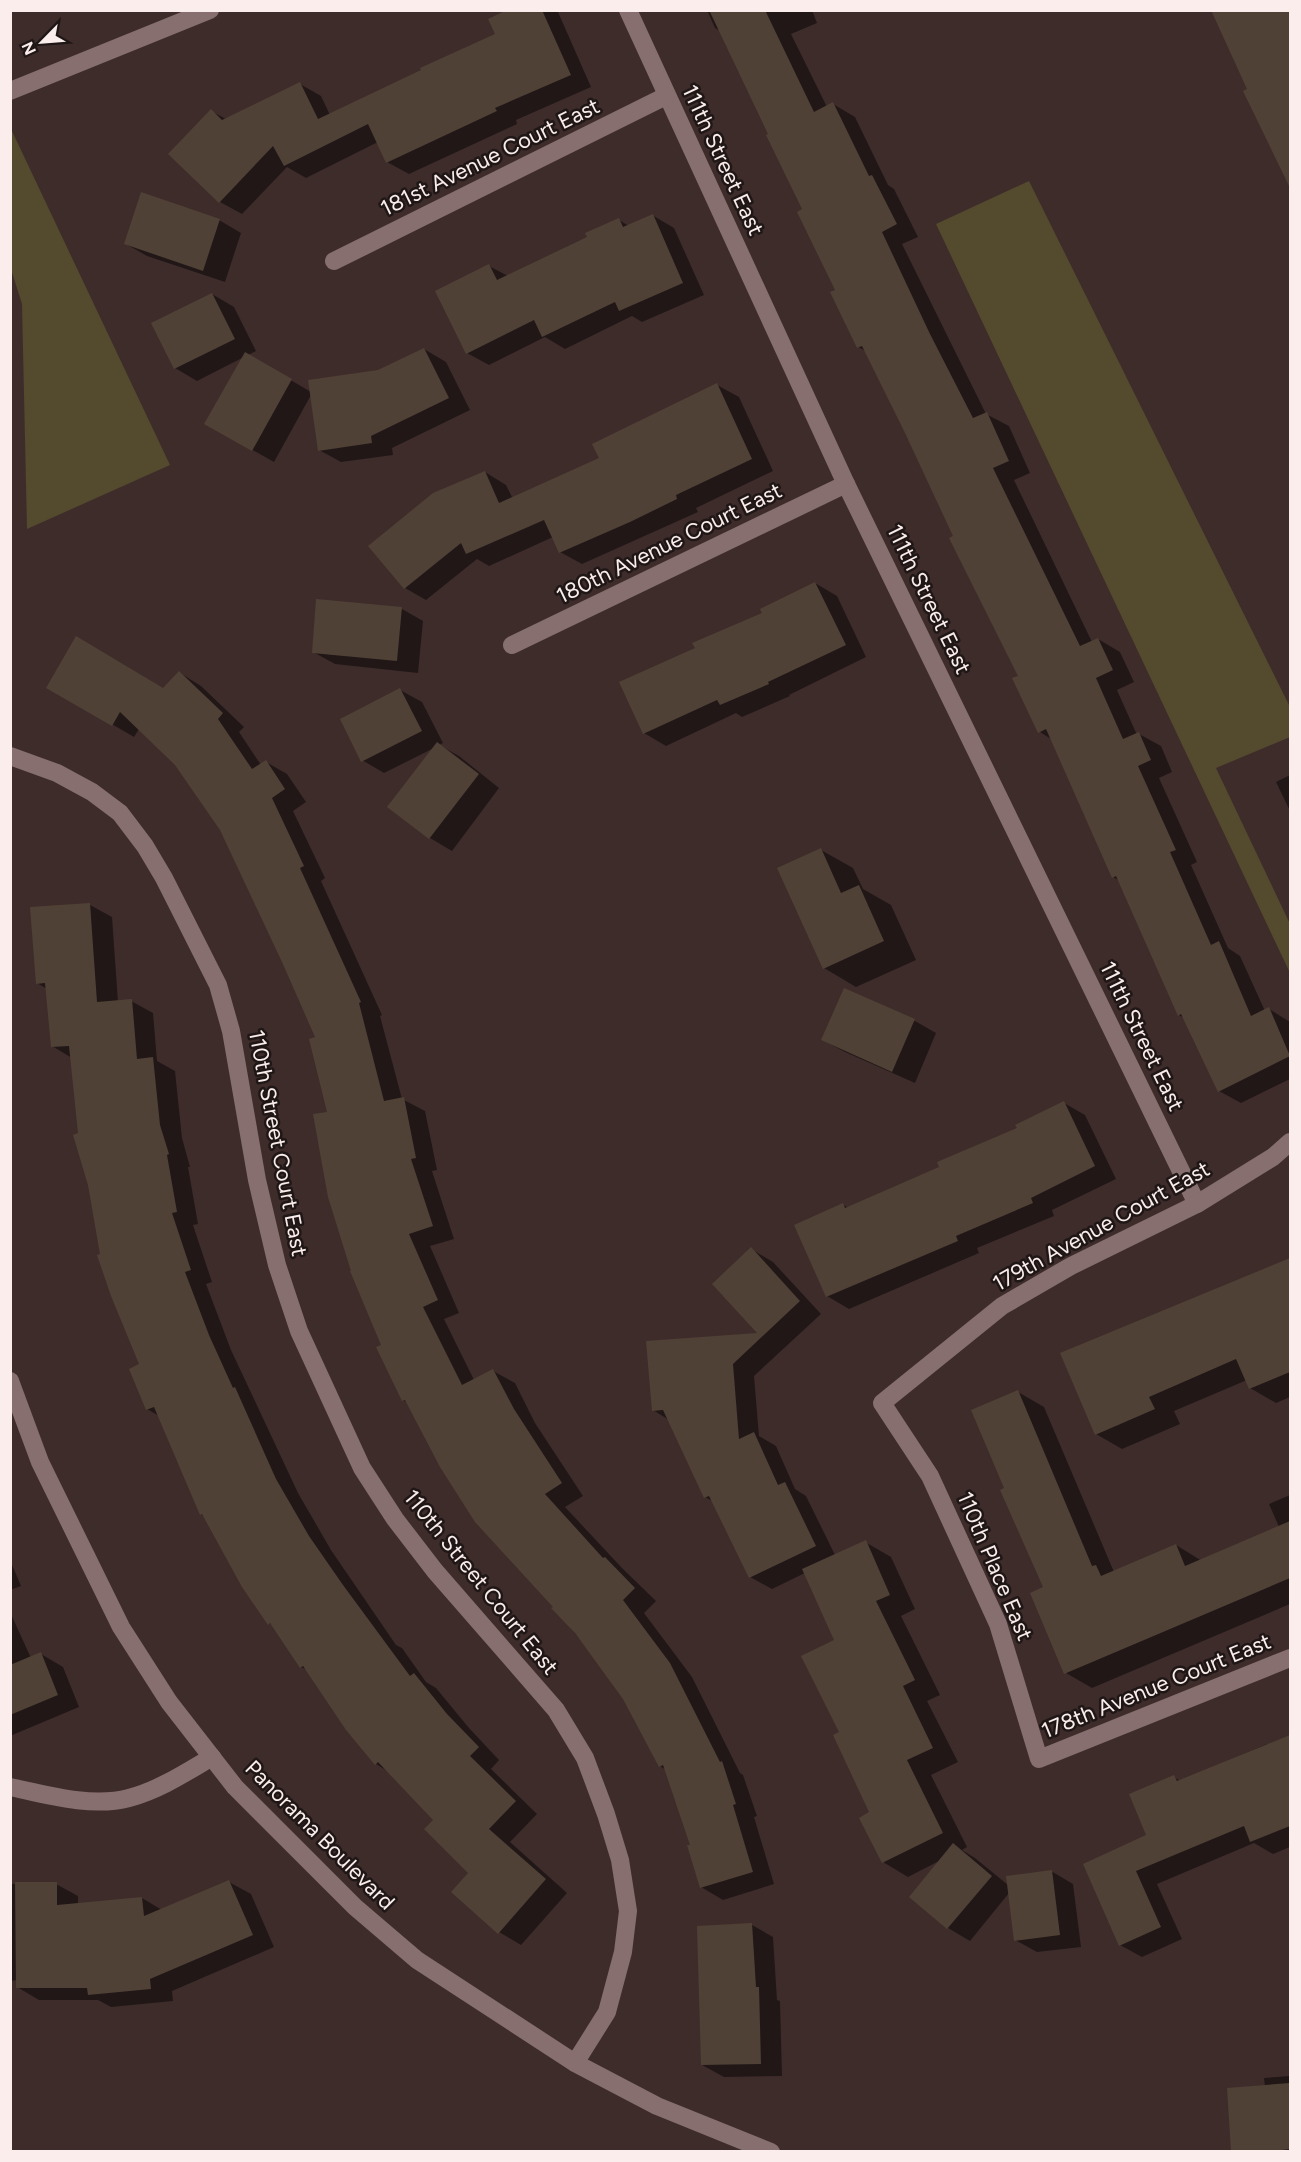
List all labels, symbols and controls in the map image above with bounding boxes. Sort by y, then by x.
north arrow [12,12,72,72]
text: N [18,39,40,58]
street label: 111th Street East [676,80,770,240]
street label: 181st Avenue Court East [376,92,604,222]
street label: 180th Avenue Court East [552,477,786,609]
street label: 111th Street East [881,520,977,678]
street label: 111th Street East [1094,957,1190,1115]
street label: 110th Street Court East [243,1027,313,1259]
street label: 179th Avenue Court East [988,1155,1214,1297]
street label: 110th Street Court East [398,1484,564,1680]
street label: 110th Place East [951,1487,1039,1645]
street label: 178th Avenue Court East [1037,1628,1275,1744]
street label: Panorama Boulevard [240,1755,400,1915]

